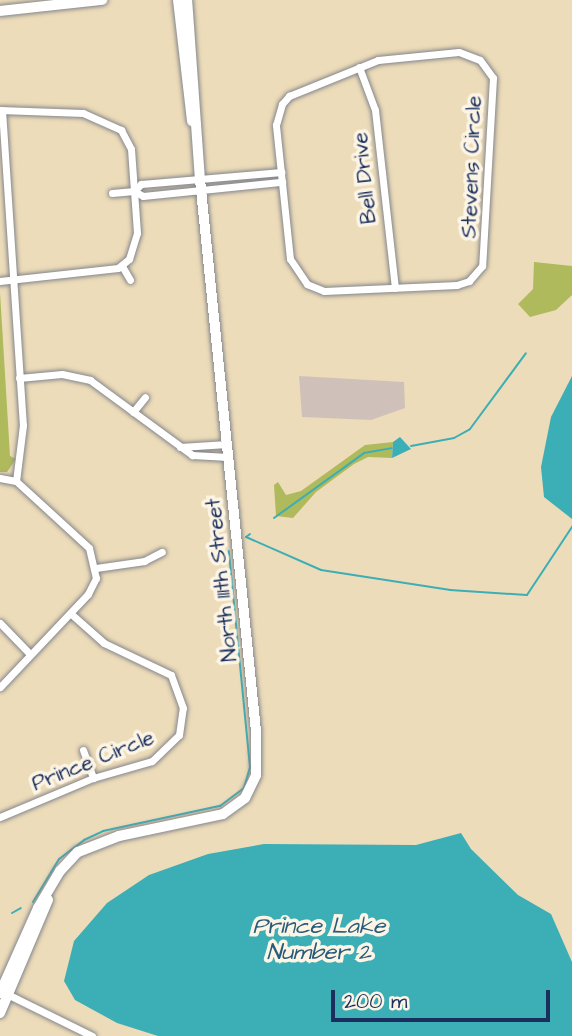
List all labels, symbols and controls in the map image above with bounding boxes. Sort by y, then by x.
street label: Stevens Circle [457,95,487,239]
street label: Bell Drive [348,131,382,225]
street label: North 111th Street [201,497,243,663]
street label: Prince Circle [28,725,158,797]
water label: Prince Lake Number 2 [253,912,385,966]
scale bar [334,976,553,1020]
text: 200 m [344,987,407,1016]

